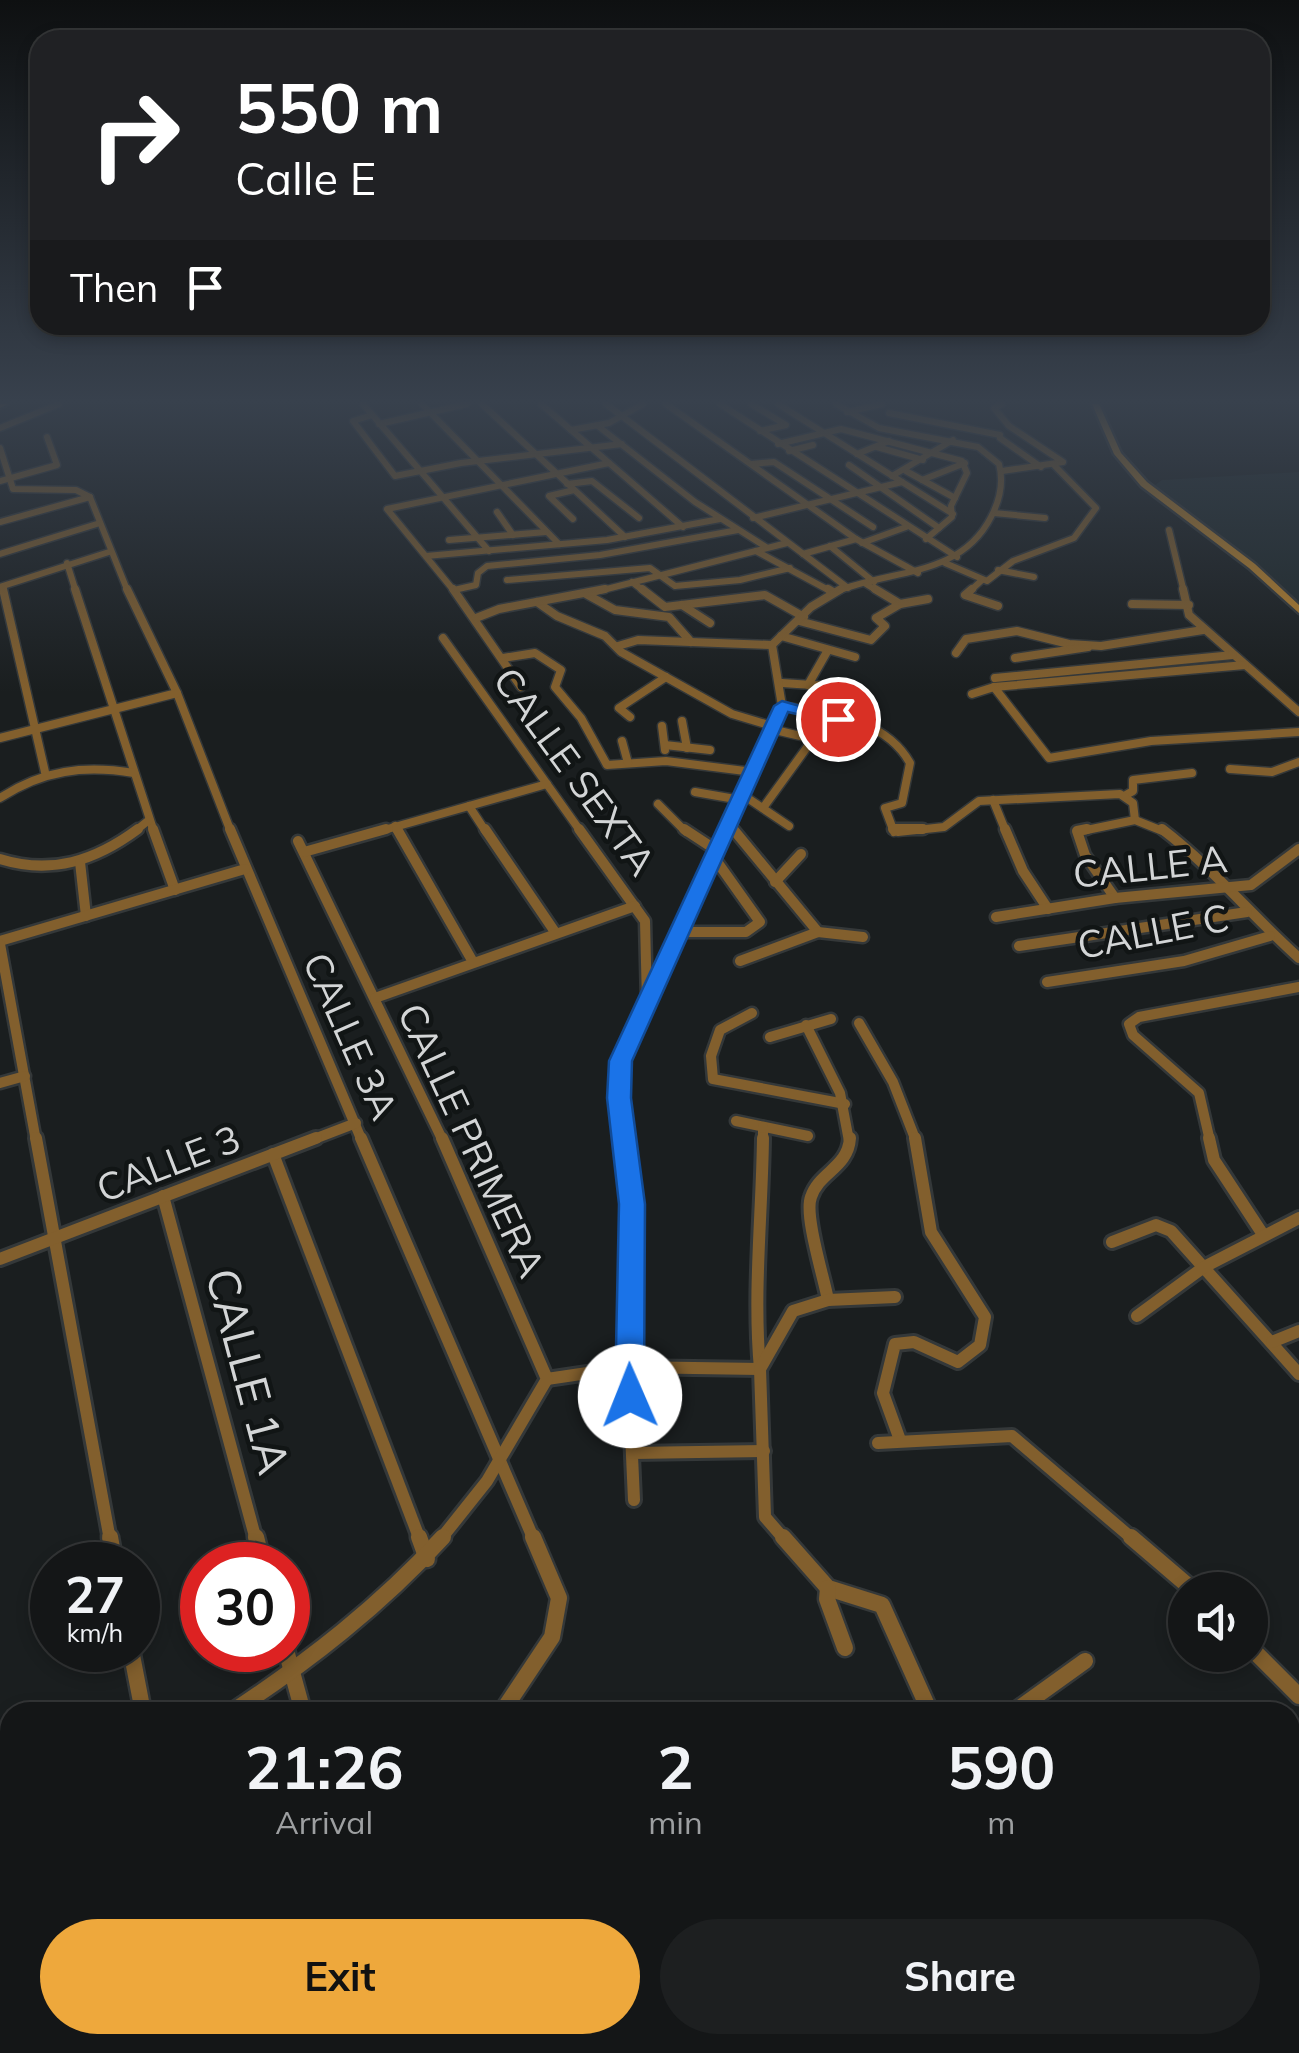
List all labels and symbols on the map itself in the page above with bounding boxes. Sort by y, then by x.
street label: CALLE SEXTA [483,658,667,884]
pin [796,677,881,762]
street label: CALLE A [1070,834,1230,898]
street label: CALLE C [1073,893,1233,969]
street label: CALLE 3A [293,945,409,1127]
street label: CALLE PRIMERA [388,995,556,1285]
street label: CALLE 3 [90,1114,246,1212]
street label: CALLE 1A [195,1262,303,1480]
position arrow [578,1344,682,1448]
speed limit sign: 30 [180,1542,310,1672]

